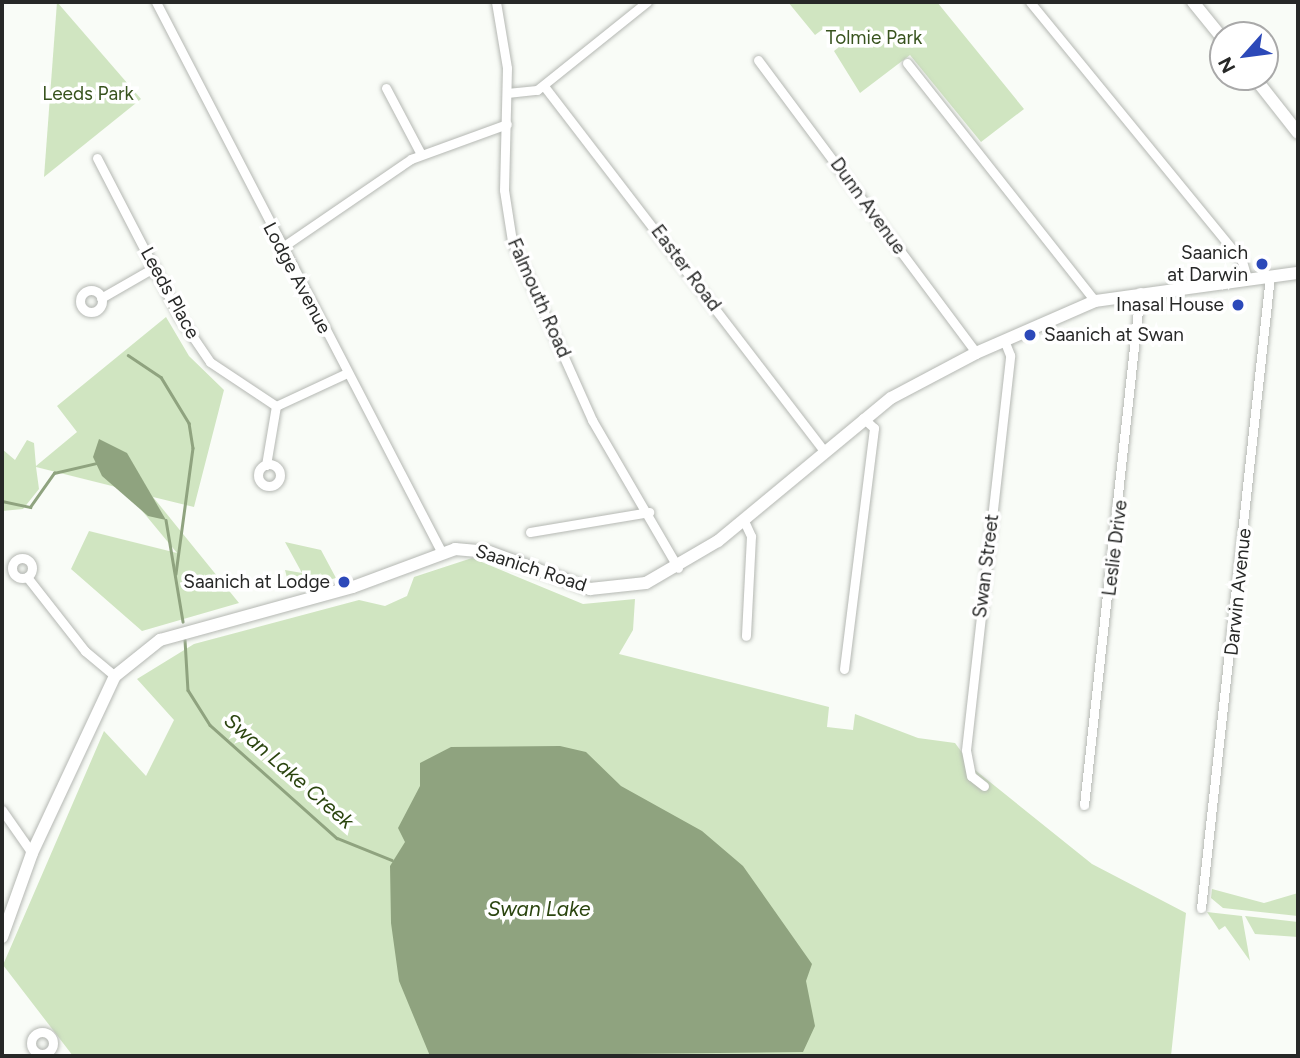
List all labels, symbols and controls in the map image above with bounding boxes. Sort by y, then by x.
north arrow [1209,21,1279,91]
park label: Tolmie Park [826,27,922,49]
text: N [1213,53,1240,77]
park label: Leeds Park [42,83,134,105]
street label: Dunn Avenue [825,153,911,259]
street label: Lodge Avenue [258,219,336,337]
street label: Easter Road [646,220,726,316]
street label: Falmouth Road [503,235,575,361]
place label: Saanich at Darwin [1167,242,1248,286]
street label: Leeds Place [136,243,204,343]
marker: Saanich at Darwin [1254,256,1270,272]
place label: Inasal House [1116,294,1224,316]
marker: Inasal House [1230,297,1246,313]
place label: Saanich at Swan [1044,324,1184,346]
marker: Saanich at Swan [1022,327,1038,343]
street label: Leslie Drive [1098,499,1132,597]
street label: Swan Street [968,513,1004,619]
street label: Darwin Avenue [1220,527,1256,657]
street label: Saanich Road [473,539,589,597]
place label: Saanich at Lodge [183,571,330,593]
marker: Saanich at Lodge [336,574,352,590]
water label: Swan Lake Creek [219,708,359,834]
water label: Swan Lake [487,896,591,922]

